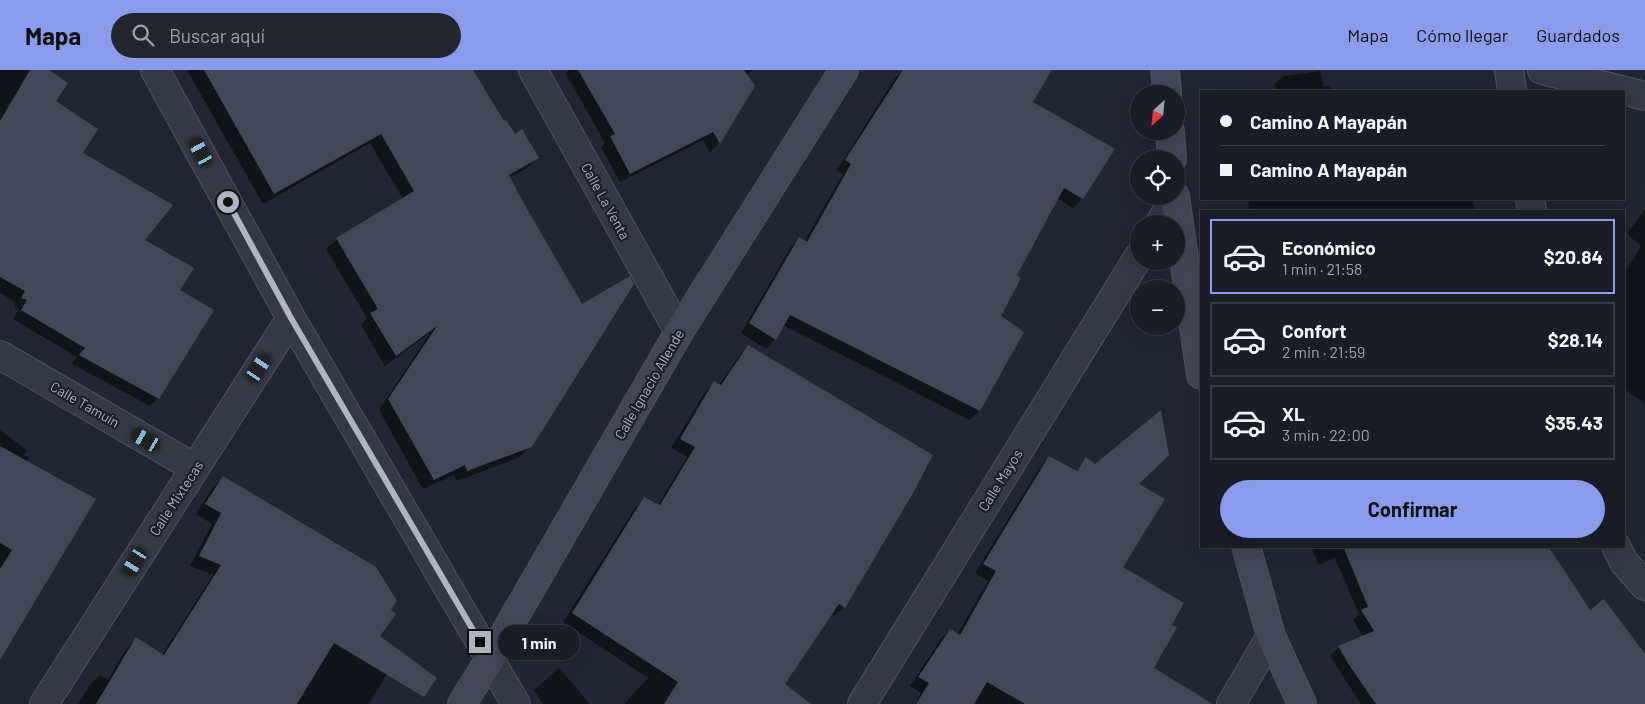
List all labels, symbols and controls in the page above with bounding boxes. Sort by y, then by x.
search box [111,13,461,58]
text: Mapa [25,21,81,50]
icon: search [129,21,157,49]
text: Buscar aquí [169,24,265,47]
text: Mapa [1347,24,1388,46]
text: Cómo llegar [1416,24,1508,46]
text: Guardados [1536,24,1620,46]
north arrow [1130,85,1185,140]
map controls [1130,85,1185,335]
text: Camino A Mayapán [1250,110,1407,133]
car [187,135,214,169]
button: locate [1130,150,1185,205]
text: Camino A Mayapán [1250,158,1407,181]
street label: Calle La Venta [578,160,634,242]
route start [217,191,239,213]
button: + [1130,215,1185,270]
icon: car [1222,234,1267,279]
text: Económico [1282,236,1376,259]
text: $20.84 [1544,245,1603,268]
text: 1 min · 21:58 [1282,259,1362,278]
button: − [1130,280,1185,335]
icon: car [1222,317,1267,362]
text: Confort [1282,319,1346,342]
street label: Calle Ignacio Allende [611,326,687,442]
text: $28.14 [1548,328,1603,351]
text: 2 min · 21:59 [1282,342,1365,361]
car [244,351,273,385]
street label: Calle Tamuín [48,377,122,431]
icon: car [1222,400,1267,445]
text: XL [1282,402,1305,425]
text: $35.43 [1545,411,1603,434]
text: 3 min · 22:00 [1282,425,1370,444]
car [129,426,162,454]
street label: Calle Mayos [974,446,1026,514]
street label: Calle Mixtecas [145,457,207,539]
button: Confirmar [1220,480,1605,538]
car [120,545,149,579]
callout: 1 min [498,624,580,660]
route end [469,631,491,653]
text: 1 min [521,633,557,652]

